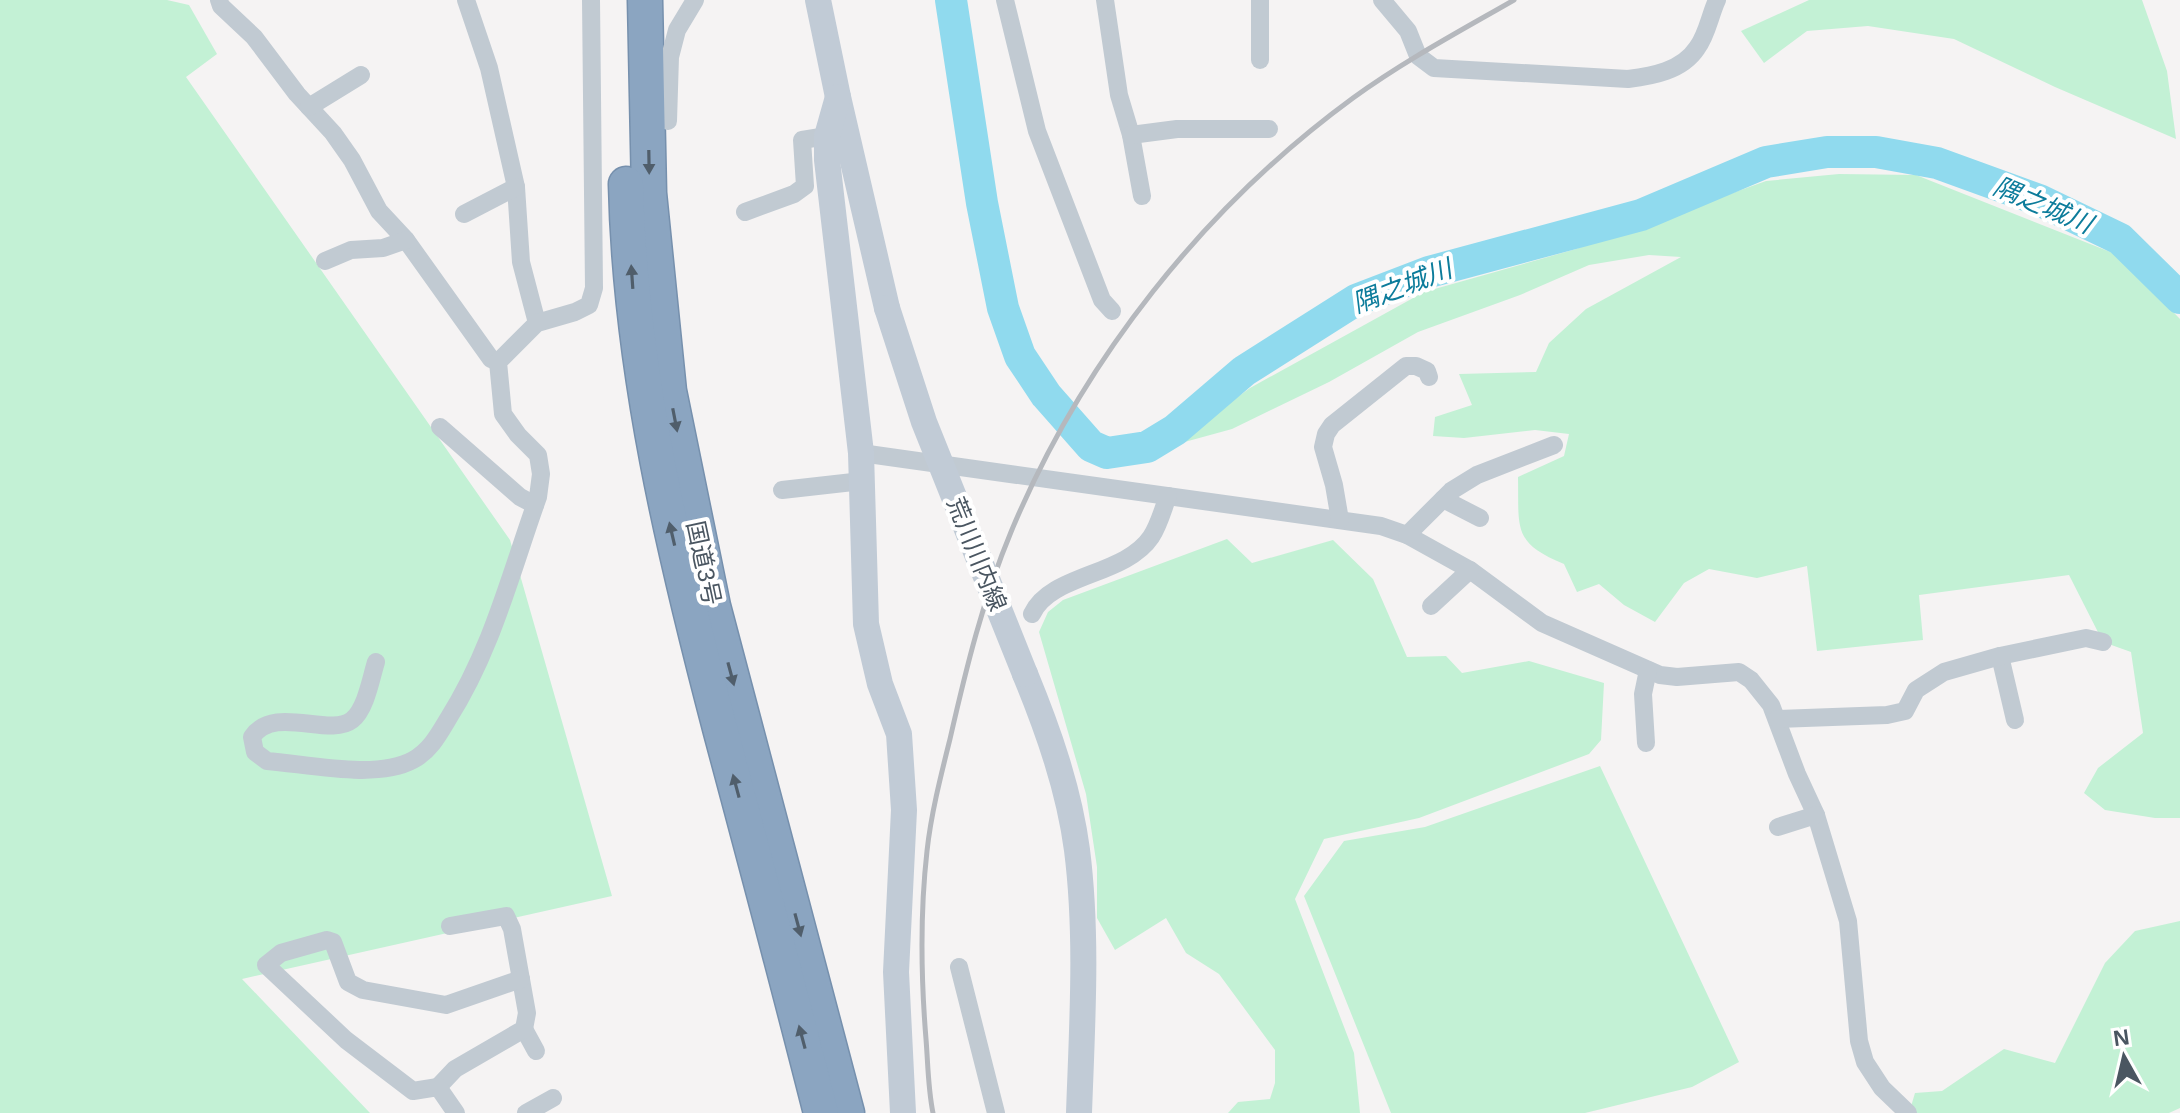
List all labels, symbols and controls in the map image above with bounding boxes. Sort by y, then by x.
one-way arrow [642,150,655,175]
water label: 隅之城川 [1989,171,2099,240]
water label: 隅之城川 [1348,252,1459,319]
one-way arrow [625,264,638,289]
one-way arrow [669,408,681,433]
street label: 荒川川内線 [942,493,1012,615]
street label: 国道3号 [682,518,726,608]
one-way arrow [665,521,678,546]
one-way arrow [725,663,738,687]
one-way arrow [729,774,741,799]
one-way arrow [792,913,804,938]
north arrow [2084,1017,2164,1097]
text: N [2112,1024,2131,1051]
one-way arrow [795,1025,807,1050]

